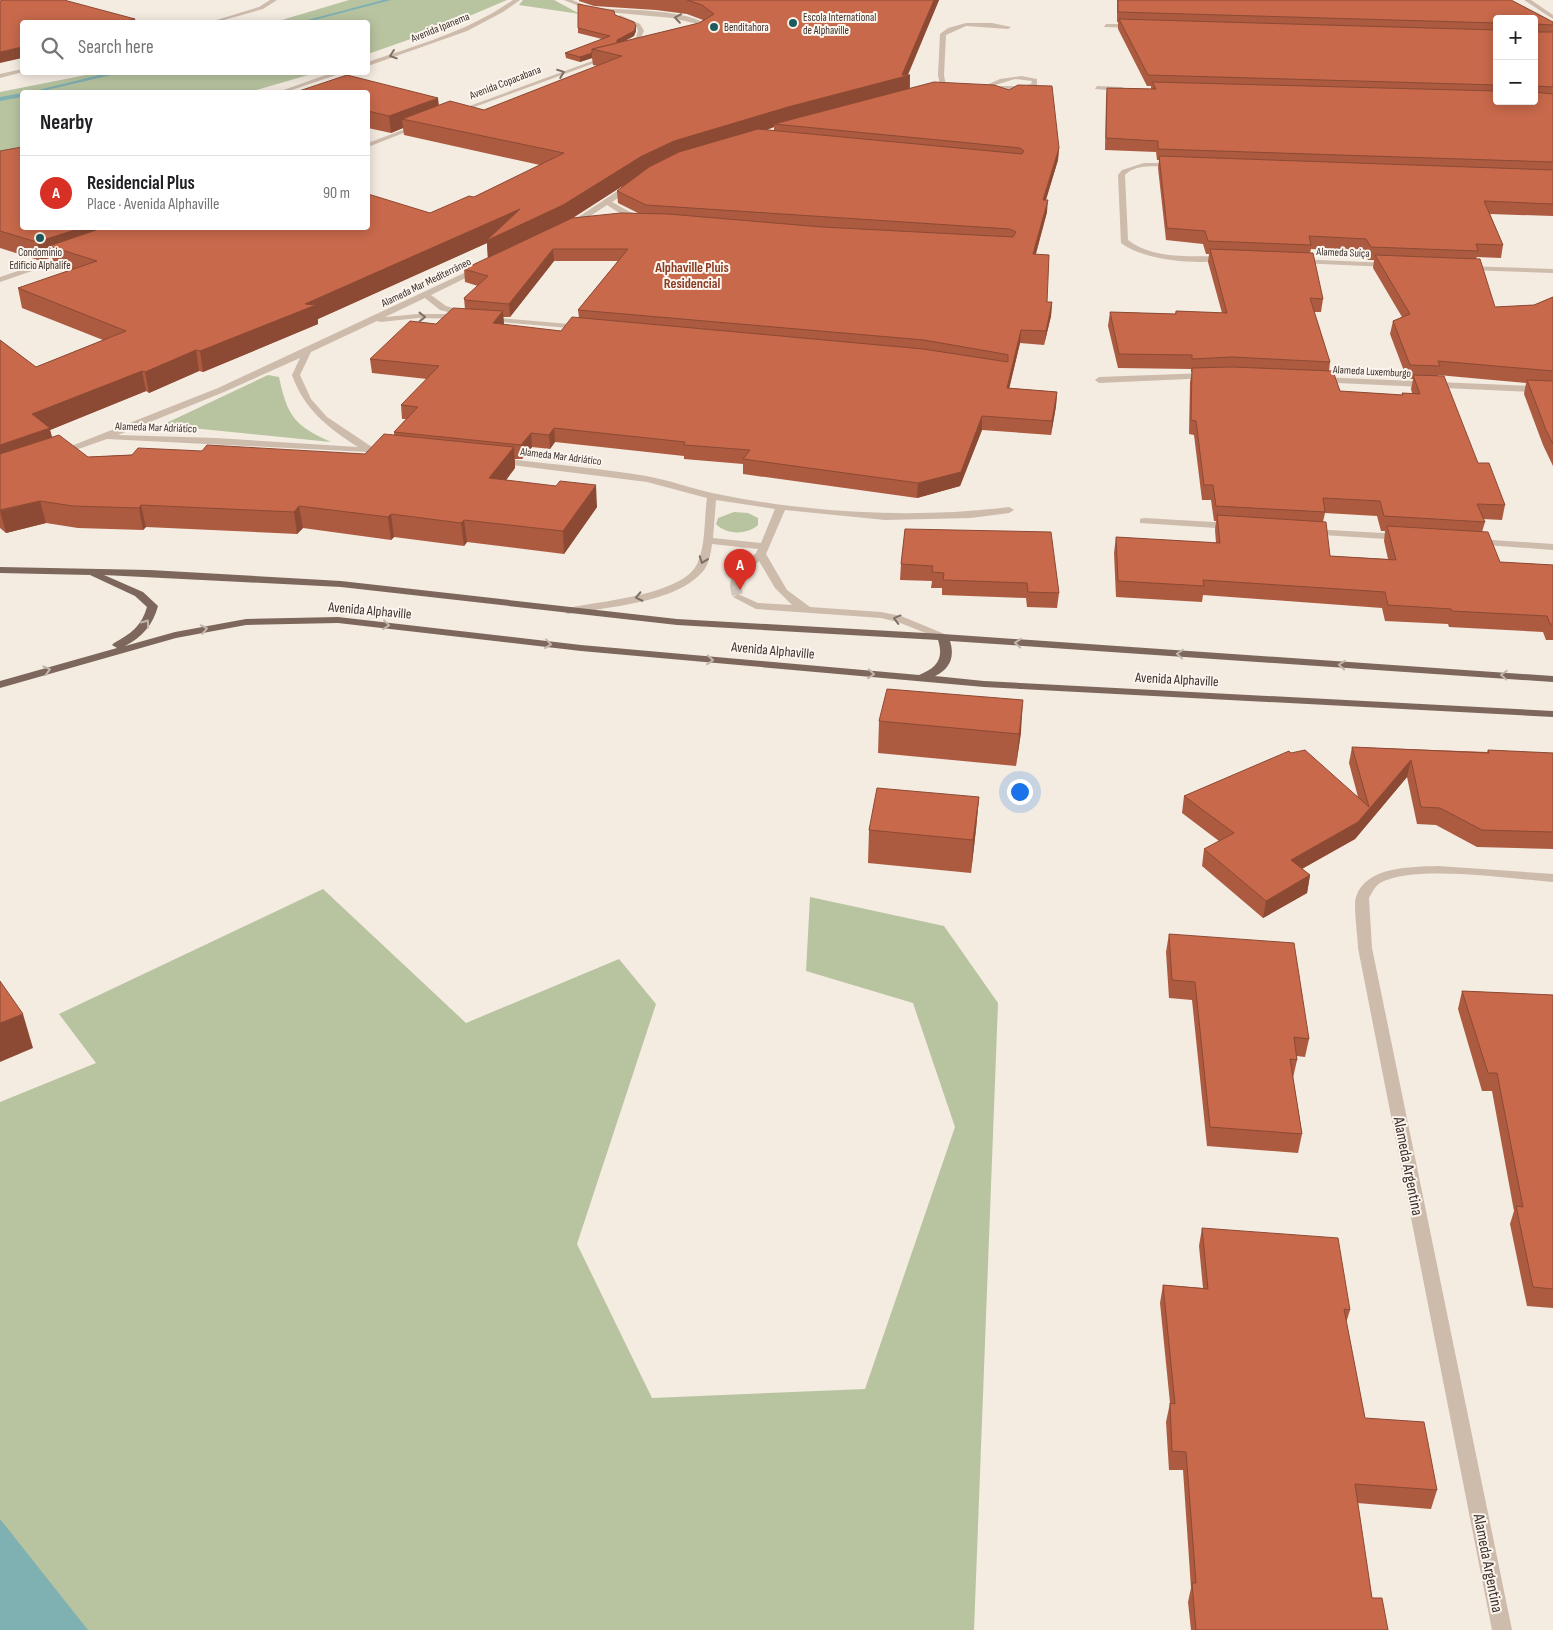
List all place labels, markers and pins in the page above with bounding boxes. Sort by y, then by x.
place label: Escola International de Alphaville [803,11,876,37]
marker: Escola International de Alphaville [787,17,799,29]
marker: Benditahora [708,21,720,33]
place label: Benditahora [724,21,769,34]
marker: Condomínio Edifício Alphalife [34,232,46,244]
place label: Condomínio Edifício Alphalife [9,246,71,272]
pin: A [724,549,756,590]

